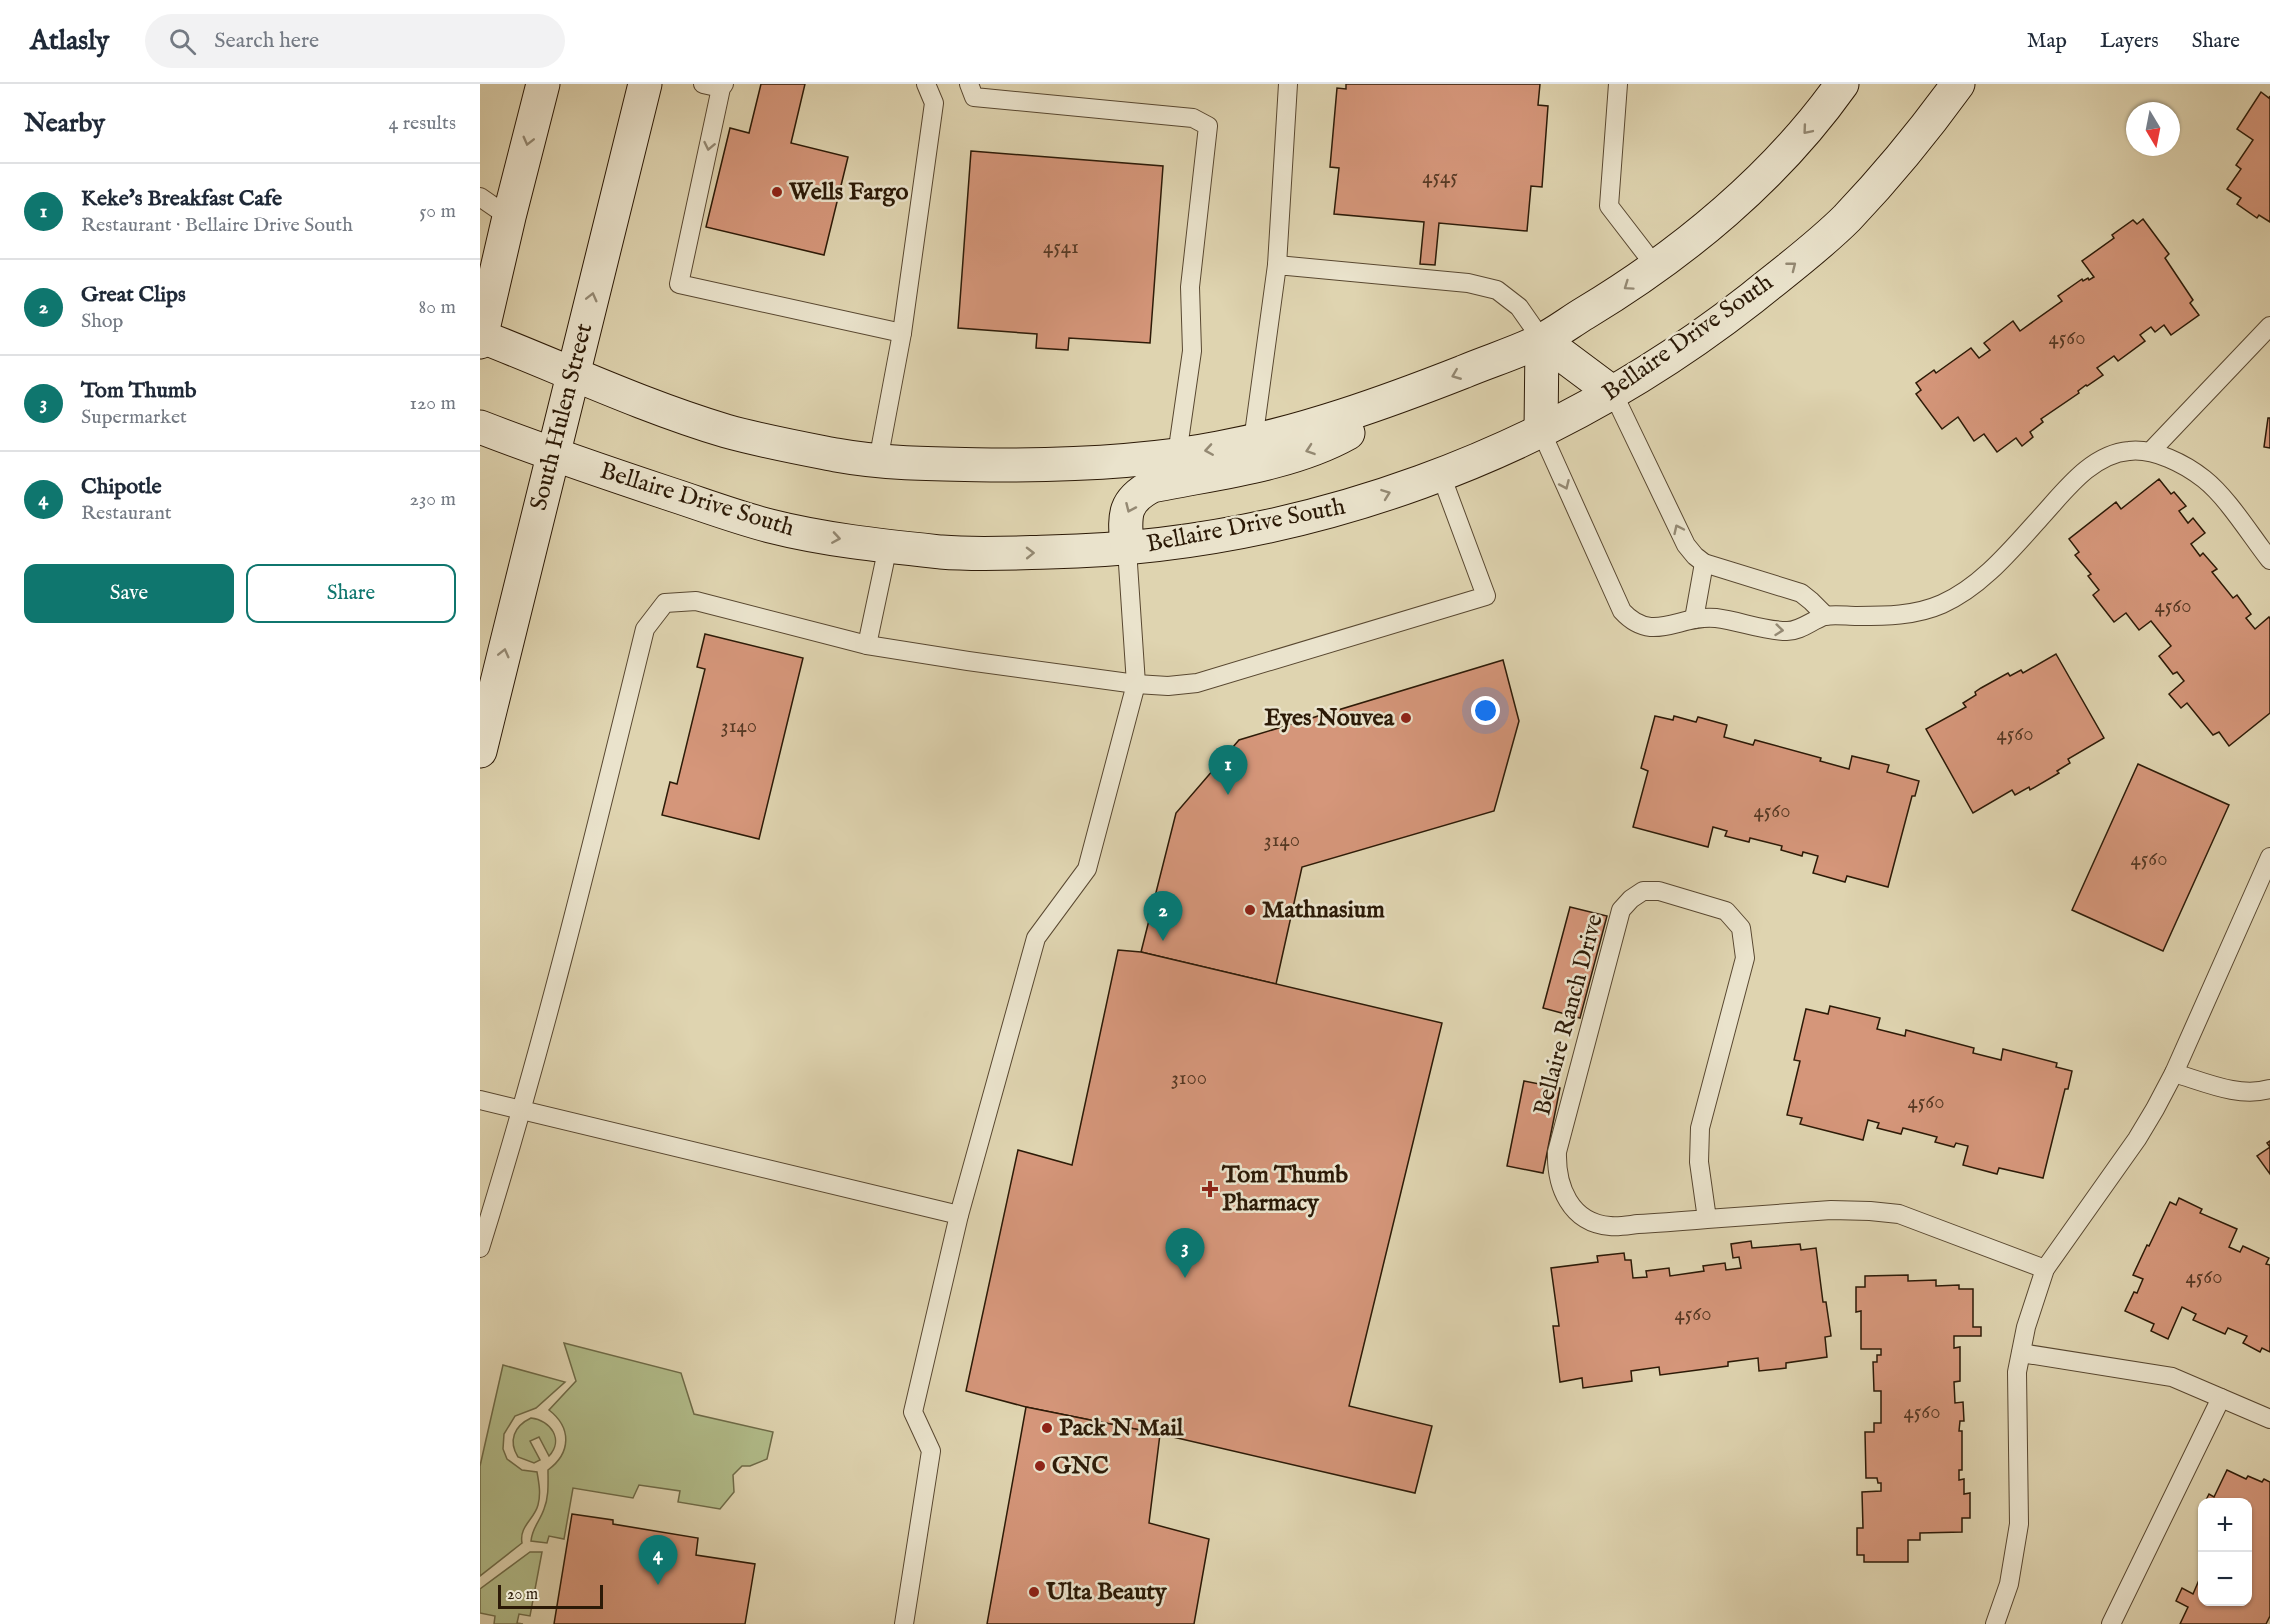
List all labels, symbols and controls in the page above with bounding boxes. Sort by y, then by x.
search box [145,14,565,68]
text: Atlasly [30,24,109,59]
icon: search [166,25,199,58]
text: Search here [214,27,319,55]
text: Map [2027,28,2067,55]
text: Layers [2100,28,2159,55]
text: Share [2192,28,2240,55]
north arrow [2126,102,2180,156]
text: Nearby [24,107,105,140]
text: 4 results [389,111,456,136]
one-way arrow [1803,123,1814,134]
one-way arrow [523,135,536,145]
one-way arrow [703,140,716,150]
house number: 4545 [1422,164,1458,191]
place label: Wells Fargo [788,177,909,208]
text: Keke's Breakfast Cafe [81,185,282,213]
marker: Wells Fargo [770,185,784,199]
text: 1 [40,199,47,224]
text: 50 m [419,199,456,224]
text: Restaurant · Bellaire Drive South [81,213,353,238]
house number: 4541 [1043,234,1079,261]
one-way arrow [1785,262,1796,273]
street label: Bellaire Drive South [1597,267,1780,409]
one-way arrow [1624,278,1635,289]
text: Great Clips [81,281,186,309]
one-way arrow [585,292,598,302]
text: 2 [39,295,48,320]
text: 80 m [419,295,456,320]
text: Shop [81,309,123,334]
street label: South Hulen Street [524,320,600,514]
house number: 4560 [2049,325,2085,352]
one-way arrow [1451,368,1462,380]
text: Tom Thumb [81,377,196,405]
text: 3 [40,391,47,416]
text: 120 m [410,391,456,416]
text: Supermarket [81,405,187,430]
one-way arrow [1305,442,1316,455]
one-way arrow [1205,443,1214,455]
street label: Bellaire Drive South [596,456,798,544]
text: Chipotle [81,473,162,501]
one-way arrow [1558,478,1570,489]
text: 4 [39,487,48,512]
text: 230 m [410,487,456,512]
one-way arrow [1381,489,1391,502]
street label: Bellaire Drive South [1144,492,1348,560]
text: Restaurant [81,501,172,526]
one-way arrow [1125,501,1137,512]
one-way arrow [1673,525,1685,536]
one-way arrow [830,531,840,544]
one-way arrow [1025,547,1034,559]
button: Save [24,564,234,623]
button: Share [246,564,456,623]
house number: 4560 [2155,593,2191,620]
one-way arrow [1774,623,1783,636]
one-way arrow [496,649,509,659]
your location [1471,696,1500,725]
place label: Eyes Nouvea [1264,703,1395,734]
marker: Eyes Nouvea [1399,711,1413,725]
house number: 3140 [721,713,757,740]
house number: 4560 [1997,721,2033,748]
pin: 1 [1208,746,1248,795]
house number: 4560 [1754,798,1790,825]
house number: 3140 [1264,827,1300,854]
house number: 4560 [2131,846,2167,873]
pin: 2 [1144,892,1182,941]
place label: Mathnasium [1262,895,1385,926]
marker: Mathnasium [1243,903,1257,917]
street label: Bellaire Ranch Drive [1527,911,1611,1119]
house number: 3100 [1171,1065,1207,1092]
house number: 4560 [1908,1089,1944,1116]
place label: Tom Thumb Pharmacy [1221,1160,1348,1219]
marker: Tom Thumb Pharmacy [1203,1182,1217,1196]
pin: 3 [1166,1228,1204,1278]
house number: 4560 [2186,1264,2222,1291]
house number: 4560 [1675,1301,1711,1328]
house number: 4560 [1904,1399,1940,1426]
place label: Pack N Mail [1059,1413,1184,1444]
marker: Pack N Mail [1040,1421,1054,1435]
place label: GNC [1052,1451,1109,1482]
marker: GNC [1033,1459,1047,1473]
map controls [2198,1498,2252,1606]
button: + [2198,1498,2252,1552]
pin: 4 [638,1536,678,1585]
button: − [2198,1552,2252,1606]
place label: Ulta Beauty [1045,1577,1168,1608]
scale bar [498,1582,603,1610]
text: 20 m [507,1585,538,1605]
marker: Ulta Beauty [1027,1585,1041,1599]

